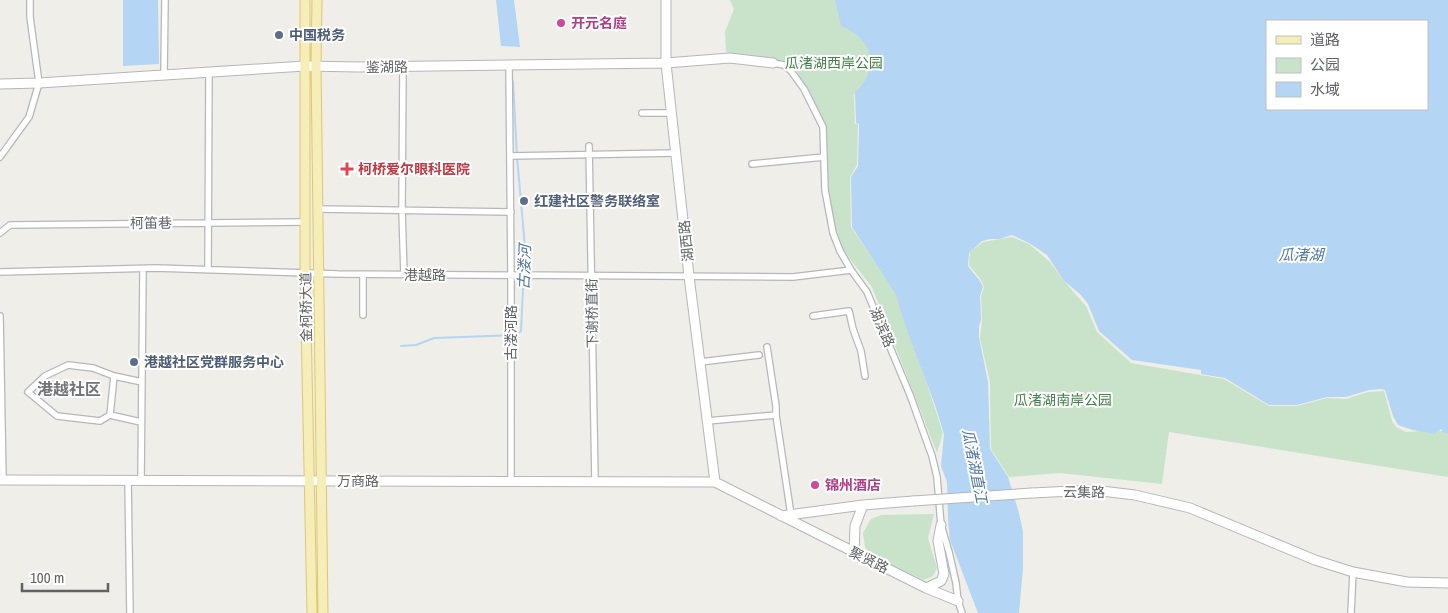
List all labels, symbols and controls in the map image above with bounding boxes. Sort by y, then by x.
place label: 开元名庭 [571,14,627,32]
marker: 开元名庭 [555,17,567,29]
legend [1266,20,1428,110]
place label: 中国税务 [289,26,345,44]
marker: 中国税务 [273,29,285,41]
text: 道路 [1310,29,1340,50]
park label: 瓜渚湖西岸公园 [785,54,883,72]
text: 公园 [1310,54,1340,75]
street label: 鉴湖路 [366,58,408,76]
text: 水域 [1310,79,1340,100]
place label: 柯桥爱尔眼科医院 [358,160,470,178]
marker: 柯桥爱尔眼科医院 [340,162,354,176]
place label: 红建社区警务联络室 [534,192,660,210]
marker: 红建社区警务联络室 [518,195,530,207]
street label: 柯笛巷 [130,214,172,232]
street label: 湖西路 [675,219,697,263]
water label: 古溇河 [513,241,535,290]
water label: 瓜渚湖 [1278,244,1325,265]
street label: 港越路 [404,266,446,284]
street label: 金柯桥大道 [296,272,316,342]
street label: 下谢桥直街 [582,278,602,348]
street label: 湖滨路 [866,304,898,350]
street label: 古溇河路 [502,305,520,361]
place label: 港越社区党群服务中心 [144,353,284,371]
marker: 港越社区党群服务中心 [128,356,140,368]
district label: 港越社区 [37,378,101,400]
park label: 瓜渚湖南岸公园 [1014,391,1112,409]
water label: 瓜渚湖直江 [958,427,993,507]
street label: 万商路 [337,472,379,490]
place label: 锦州酒店 [825,476,881,494]
marker: 锦州酒店 [809,479,821,491]
street label: 云集路 [1063,483,1105,501]
street label: 聚贤路 [846,543,892,577]
scale bar [22,560,109,592]
text: 100 m [30,567,64,588]

